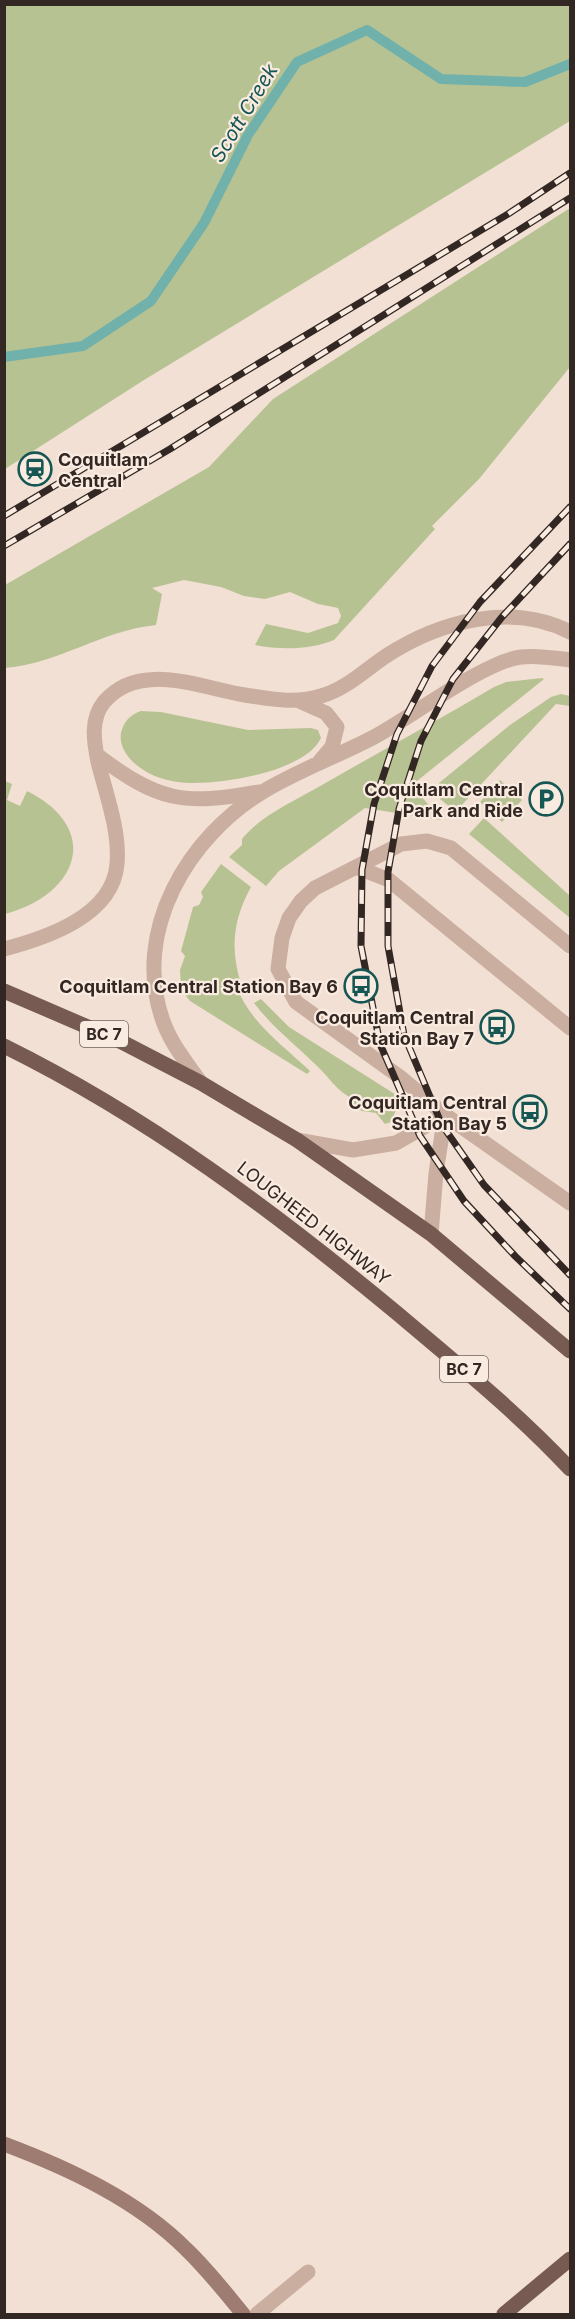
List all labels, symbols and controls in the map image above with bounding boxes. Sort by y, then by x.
water label: Scott Creek [205,59,283,166]
place label: Coquitlam Central [58,449,148,491]
station icon: Coquitlam Central [17,451,53,487]
place label: Coquitlam Central Park and Ride [364,779,523,821]
parking icon: Coquitlam Central Park and Ride [528,781,564,817]
bus stop icon: Coquitlam Central Station Bay 6 [343,968,379,1004]
place label: Coquitlam Central Station Bay 6 [59,976,338,997]
place label: Coquitlam Central Station Bay 7 [315,1007,474,1049]
bus stop icon: Coquitlam Central Station Bay 7 [479,1009,515,1045]
road number: BC 7 [80,1021,128,1047]
place label: Coquitlam Central Station Bay 5 [348,1092,507,1134]
bus stop icon: Coquitlam Central Station Bay 5 [512,1094,548,1130]
street label: LOUGHEED HIGHWAY [233,1157,395,1289]
road number: BC 7 [440,1356,488,1382]

